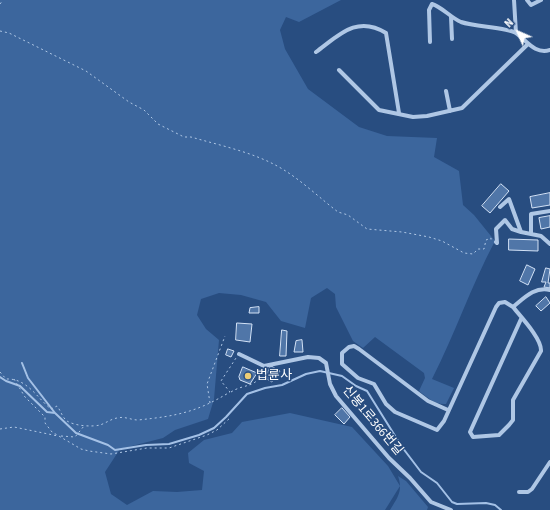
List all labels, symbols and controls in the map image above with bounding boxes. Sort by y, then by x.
north arrow [498,12,538,52]
text: N [501,15,517,31]
place label: 법륜사 [256,368,292,384]
marker: 법륜사 [243,371,253,381]
street label: 신봉1로366번길 [338,383,406,459]

